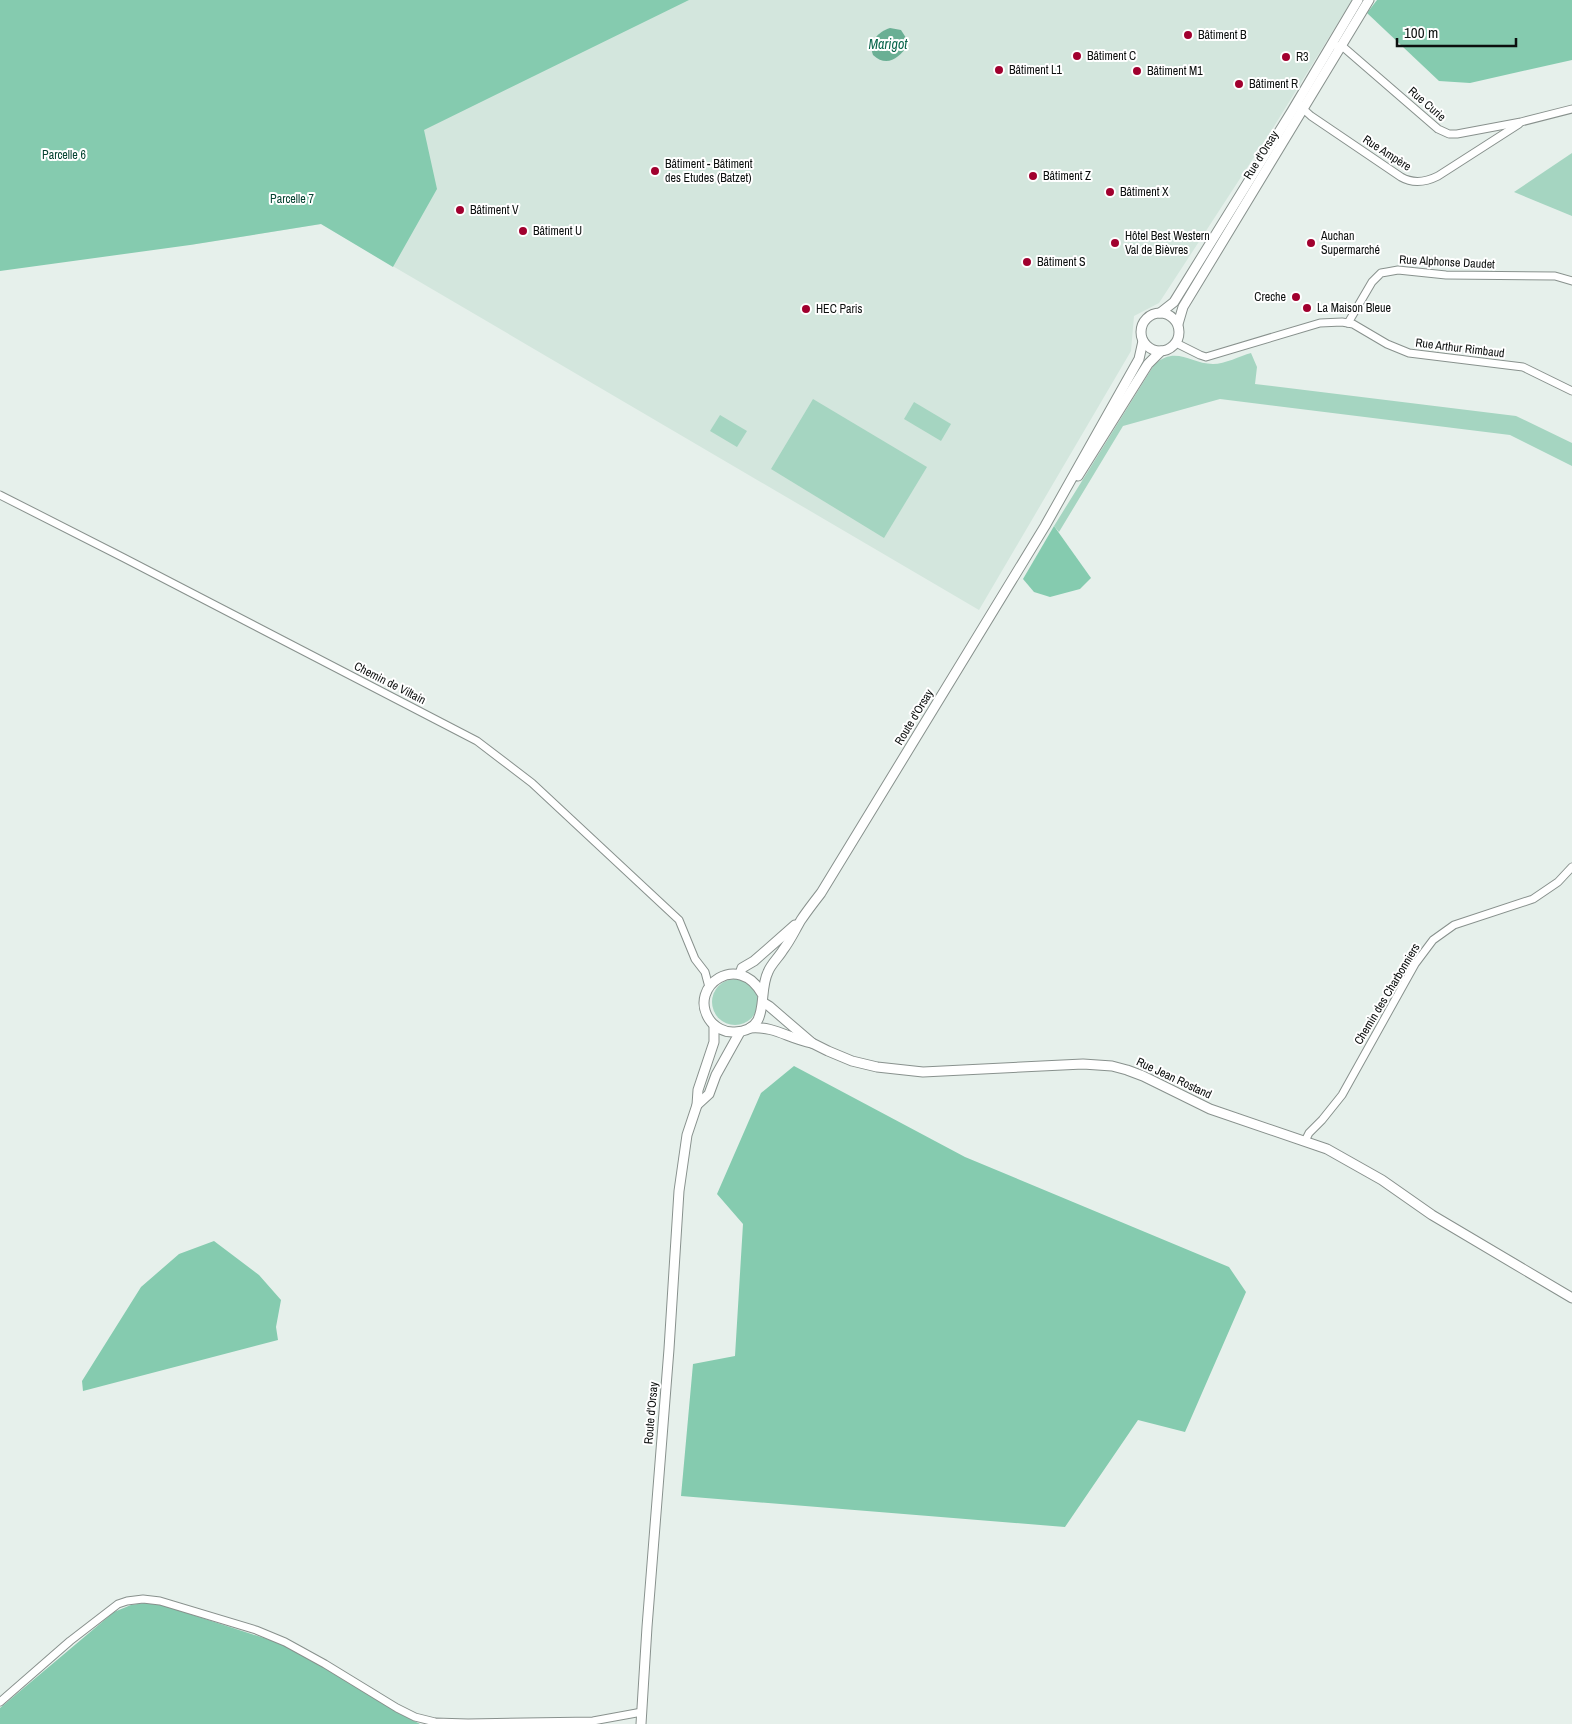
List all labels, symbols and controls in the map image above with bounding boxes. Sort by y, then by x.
scale bar [1397,15,1516,47]
text: 100 m [1404,22,1438,43]
place label: Bâtiment B [1198,27,1247,43]
marker: Bâtiment B [1182,29,1194,41]
water label: Marigot [869,35,908,53]
place label: Bâtiment C [1087,48,1136,64]
place label: R3 [1296,49,1309,65]
marker: Bâtiment C [1071,50,1083,62]
marker: R3 [1280,51,1292,63]
place label: Bâtiment L1 [1009,62,1063,78]
place label: Bâtiment M1 [1147,63,1203,79]
marker: Bâtiment L1 [993,64,1005,76]
marker: Bâtiment M1 [1131,65,1143,77]
place label: Bâtiment R [1249,76,1298,92]
marker: Bâtiment R [1233,78,1245,90]
street label: Rue Curie [1405,83,1449,125]
street label: Rue d'Orsay [1240,128,1282,182]
street label: Rue Ampère [1360,131,1414,175]
park label: Parcelle 6 [42,147,86,163]
place label: Bâtiment - Bâtiment des Etudes (Batzet) [665,156,753,186]
marker: Bâtiment - Bâtiment des Etudes (Batzet) [649,165,661,177]
place label: Bâtiment Z [1043,168,1091,184]
marker: Bâtiment Z [1027,170,1039,182]
place label: Bâtiment X [1120,184,1169,200]
marker: Bâtiment X [1104,186,1116,198]
park label: Parcelle 7 [270,191,314,207]
place label: Bâtiment V [470,202,519,218]
marker: Bâtiment V [454,204,466,216]
place label: Bâtiment U [533,223,582,239]
marker: Bâtiment U [517,225,529,237]
place label: Hôtel Best Western Val de Bièvres [1125,228,1210,258]
place label: Auchan Supermarché [1320,228,1380,258]
marker: Hôtel Best Western Val de Bièvres [1109,237,1121,249]
marker: Auchan Supermarché [1305,237,1317,249]
street label: Rue Alphonse Daudet [1399,252,1495,273]
place label: Bâtiment S [1037,254,1086,270]
marker: Bâtiment S [1021,256,1033,268]
place label: Creche [1254,289,1286,305]
marker: Creche [1290,291,1302,303]
place label: La Maison Bleue [1317,300,1391,316]
place label: HEC Paris [816,301,863,317]
marker: La Maison Bleue [1301,302,1313,314]
marker: HEC Paris [800,303,812,315]
street label: Rue Arthur Rimbaud [1415,335,1505,361]
street label: Chemin de Viltain [351,658,429,708]
street label: Route d'Orsay [891,686,937,748]
street label: Chemin des Charbonniers [1350,940,1424,1048]
street label: Rue Jean Rostand [1134,1054,1214,1102]
street label: Route d'Orsay [640,1381,662,1445]

